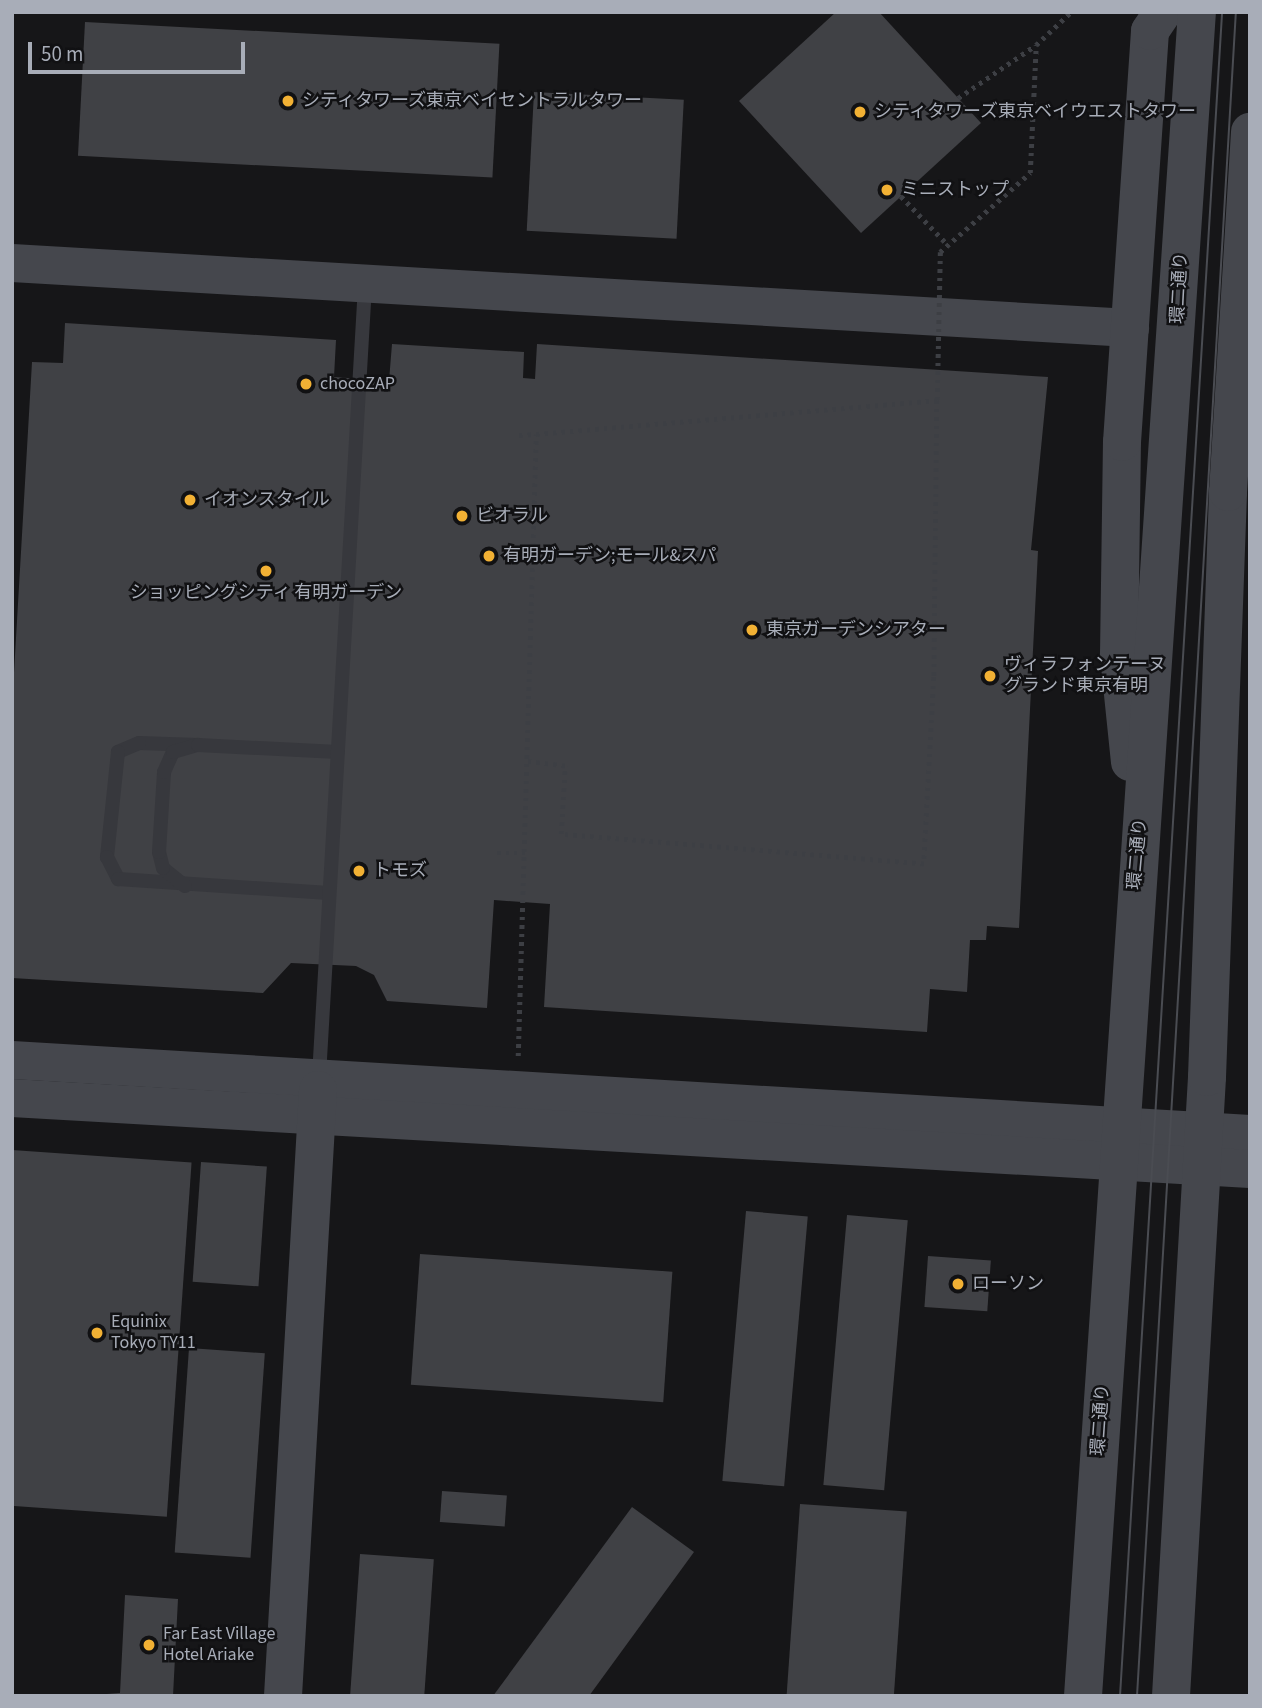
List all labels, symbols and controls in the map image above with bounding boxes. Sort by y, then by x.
scale bar [32,28,248,72]
text: 50 m [41,39,83,69]
place label: シティタワーズ東京ベイセントラルタワー [302,90,644,112]
marker: シティタワーズ東京ベイセントラルタワー [280,93,296,109]
place label: シティタワーズ東京ベイウエストタワー [874,101,1198,123]
marker: シティタワーズ東京ベイウエストタワー [852,104,868,120]
place label: ミニストップ [901,179,1009,201]
marker: ミニストップ [879,182,895,198]
street label: 環二通り [1167,251,1193,325]
place label: chocoZAP [320,373,395,395]
marker: chocoZAP [298,376,314,392]
place label: イオンスタイル [204,489,330,511]
marker: イオンスタイル [182,492,198,508]
place label: ビオラル [476,505,548,527]
marker: ビオラル [454,508,470,524]
place label: 有明ガーデン;モール&スパ [503,545,716,567]
marker: 有明ガーデン;モール&スパ [481,548,497,564]
marker: ショッピングシティ 有明ガーデン [258,563,274,579]
place label: ショッピングシティ 有明ガーデン [129,582,403,604]
place label: 東京ガーデンシアター [766,619,946,641]
marker: 東京ガーデンシアター [744,622,760,638]
place label: ヴィラフォンテーヌ グランド東京有明 [1004,655,1166,698]
marker: ヴィラフォンテーヌ グランド東京有明 [982,668,998,684]
street label: 環二通り [1124,817,1152,891]
place label: トモズ [373,860,427,882]
marker: トモズ [351,863,367,879]
place label: ローソン [972,1273,1044,1295]
marker: ローソン [950,1276,966,1292]
place label: Equinix Tokyo TY11 [111,1312,196,1354]
marker: Equinix Tokyo TY11 [89,1325,105,1341]
street label: 環二通り [1088,1383,1114,1457]
place label: Far East Village Hotel Ariake [163,1624,275,1666]
marker: Far East Village Hotel Ariake [141,1637,157,1653]

